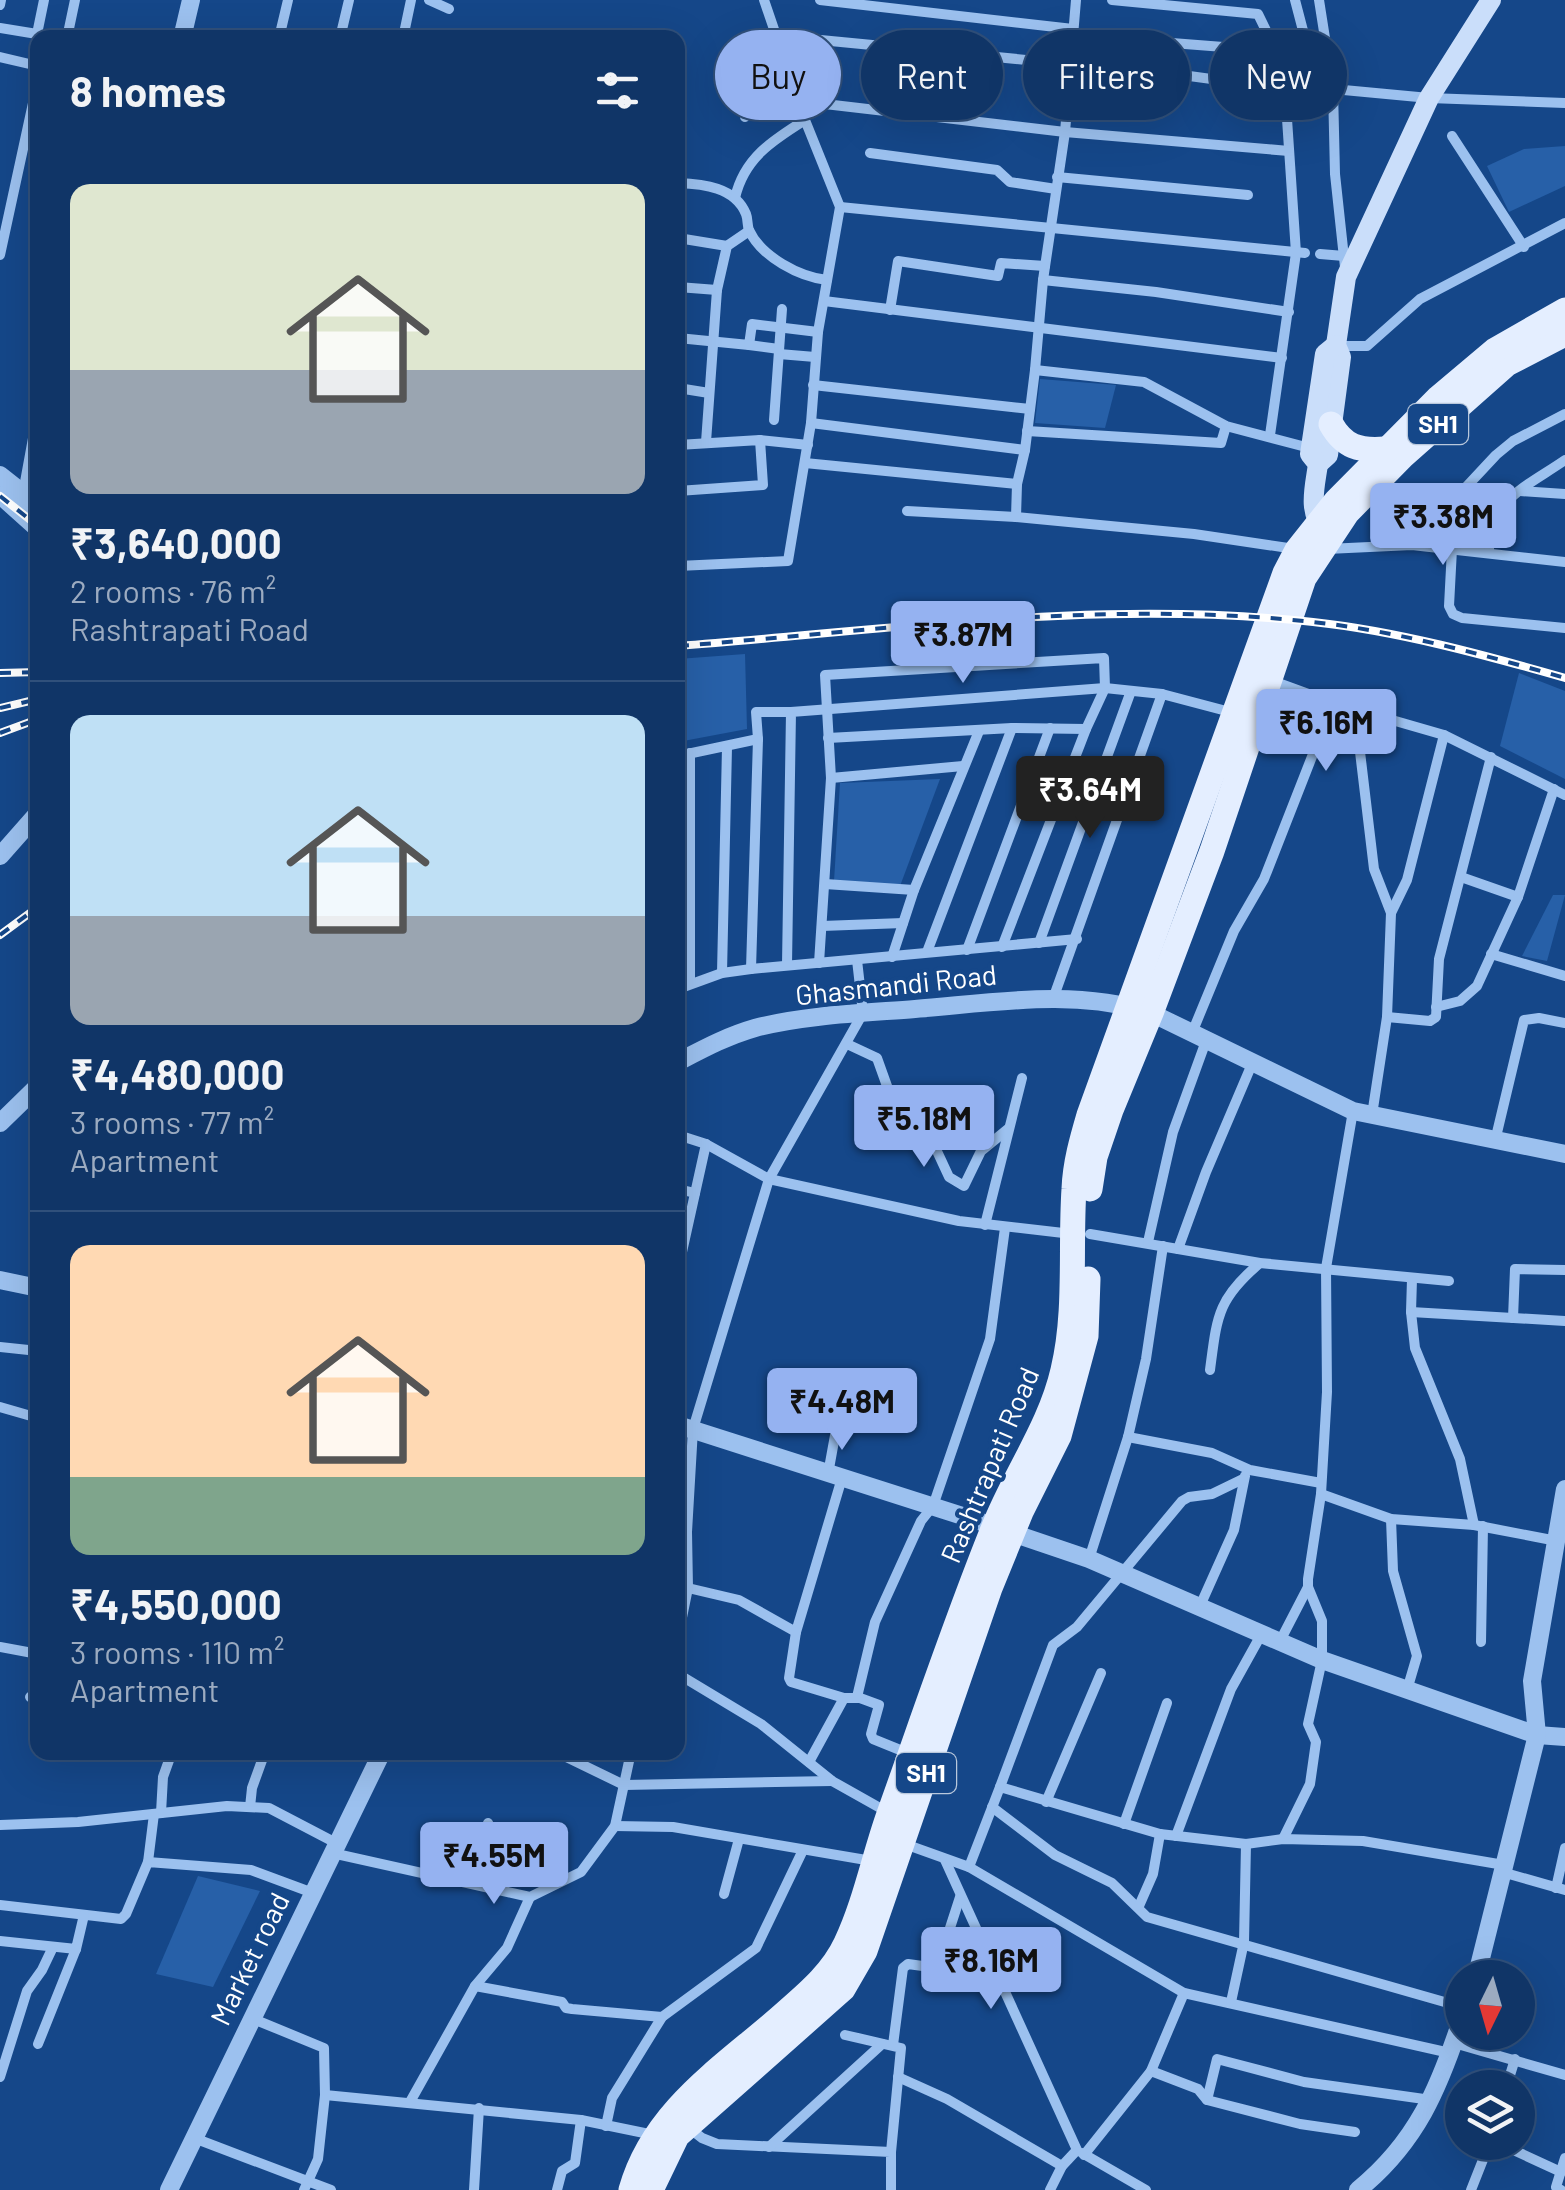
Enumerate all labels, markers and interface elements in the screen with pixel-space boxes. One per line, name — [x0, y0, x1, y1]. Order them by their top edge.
chip: Buy — [715, 30, 841, 120]
chip: Rent — [861, 30, 1003, 120]
chip: Filters — [1023, 30, 1190, 120]
chip: New — [1210, 30, 1347, 120]
icon: filters — [590, 63, 645, 118]
text: 8 homes — [70, 65, 226, 115]
icon: home — [268, 249, 448, 429]
road number: SH1 — [1408, 404, 1468, 444]
pin: ₹3.38M — [1362, 483, 1524, 568]
text: ₹3.38M — [1392, 496, 1494, 534]
text: ₹3,640,000 — [70, 517, 282, 567]
text: 2 rooms · 76 m² — [70, 571, 276, 609]
pin: ₹3.87M — [882, 601, 1044, 686]
text: Rashtrapati Road — [70, 609, 309, 647]
text: ₹3.87M — [913, 614, 1013, 652]
pin: ₹6.16M — [1245, 689, 1407, 774]
text: ₹6.16M — [1278, 702, 1374, 740]
pin: ₹3.64M — [1009, 756, 1171, 841]
text: ₹3.64M — [1038, 769, 1142, 807]
icon: home — [268, 780, 448, 960]
street label: Ghasmandi Road — [794, 957, 998, 1011]
text: ₹4,480,000 — [70, 1048, 285, 1098]
pin: ₹5.18M — [843, 1085, 1005, 1170]
text: ₹5.18M — [876, 1098, 972, 1136]
text: 3 rooms · 77 m² — [70, 1102, 274, 1140]
text: Apartment — [70, 1140, 219, 1178]
icon: home — [268, 1310, 448, 1490]
street label: Rashtrapati Road — [933, 1362, 1046, 1568]
pin: ₹4.48M — [761, 1368, 923, 1453]
text: ₹4.48M — [789, 1381, 895, 1419]
text: ₹4,550,000 — [70, 1578, 282, 1628]
text: 3 rooms · 110 m² — [70, 1632, 285, 1670]
text: Apartment — [70, 1670, 219, 1708]
road number: SH1 — [896, 1753, 956, 1793]
pin: ₹4.55M — [413, 1822, 575, 1907]
text: ₹4.55M — [442, 1835, 546, 1873]
street label: Market road — [202, 1887, 296, 2030]
pin: ₹8.16M — [910, 1927, 1072, 2012]
text: ₹8.16M — [943, 1940, 1039, 1978]
north arrow — [1445, 1960, 1535, 2050]
map controls — [1445, 1960, 1535, 2160]
button: layers — [1445, 2070, 1535, 2160]

